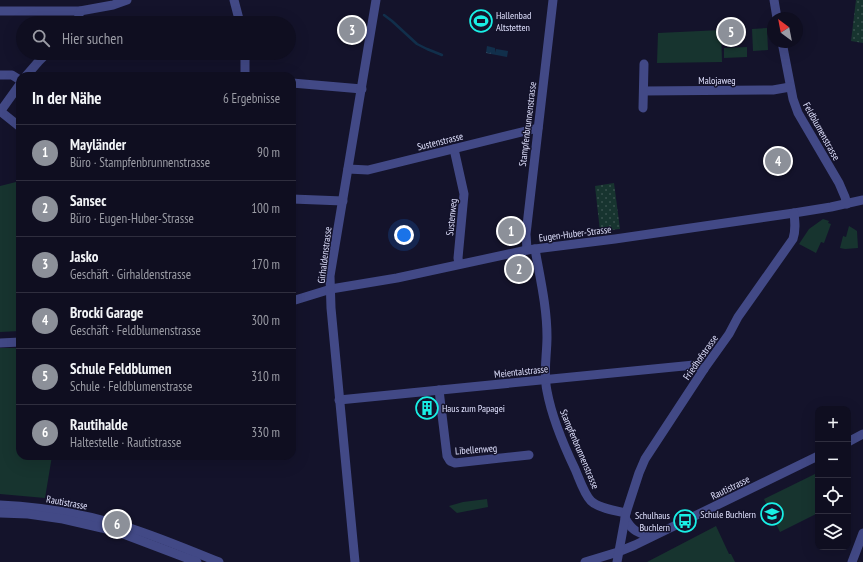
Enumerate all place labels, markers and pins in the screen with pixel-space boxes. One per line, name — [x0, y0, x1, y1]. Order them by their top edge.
sports icon: Hallenbad Altstetten — [468, 8, 494, 34]
place label: Hallenbad Altstetten — [496, 9, 531, 34]
pin: 3 — [339, 15, 365, 45]
pin: 5 — [718, 17, 744, 47]
pin: 4 — [765, 146, 791, 176]
pin: 1 — [498, 216, 524, 246]
pin: 2 — [506, 254, 532, 284]
building icon: Haus zum Papagei — [414, 395, 440, 421]
place label: Haus zum Papagei — [442, 402, 505, 415]
school or university icon: Schule Buchlern — [759, 501, 785, 527]
bus stop icon: Schulhaus Buchlern — [672, 508, 698, 534]
place label: Schule Buchlern — [700, 508, 756, 521]
pin: 6 — [104, 509, 130, 539]
place label: Schulhaus Buchlern — [635, 509, 671, 534]

